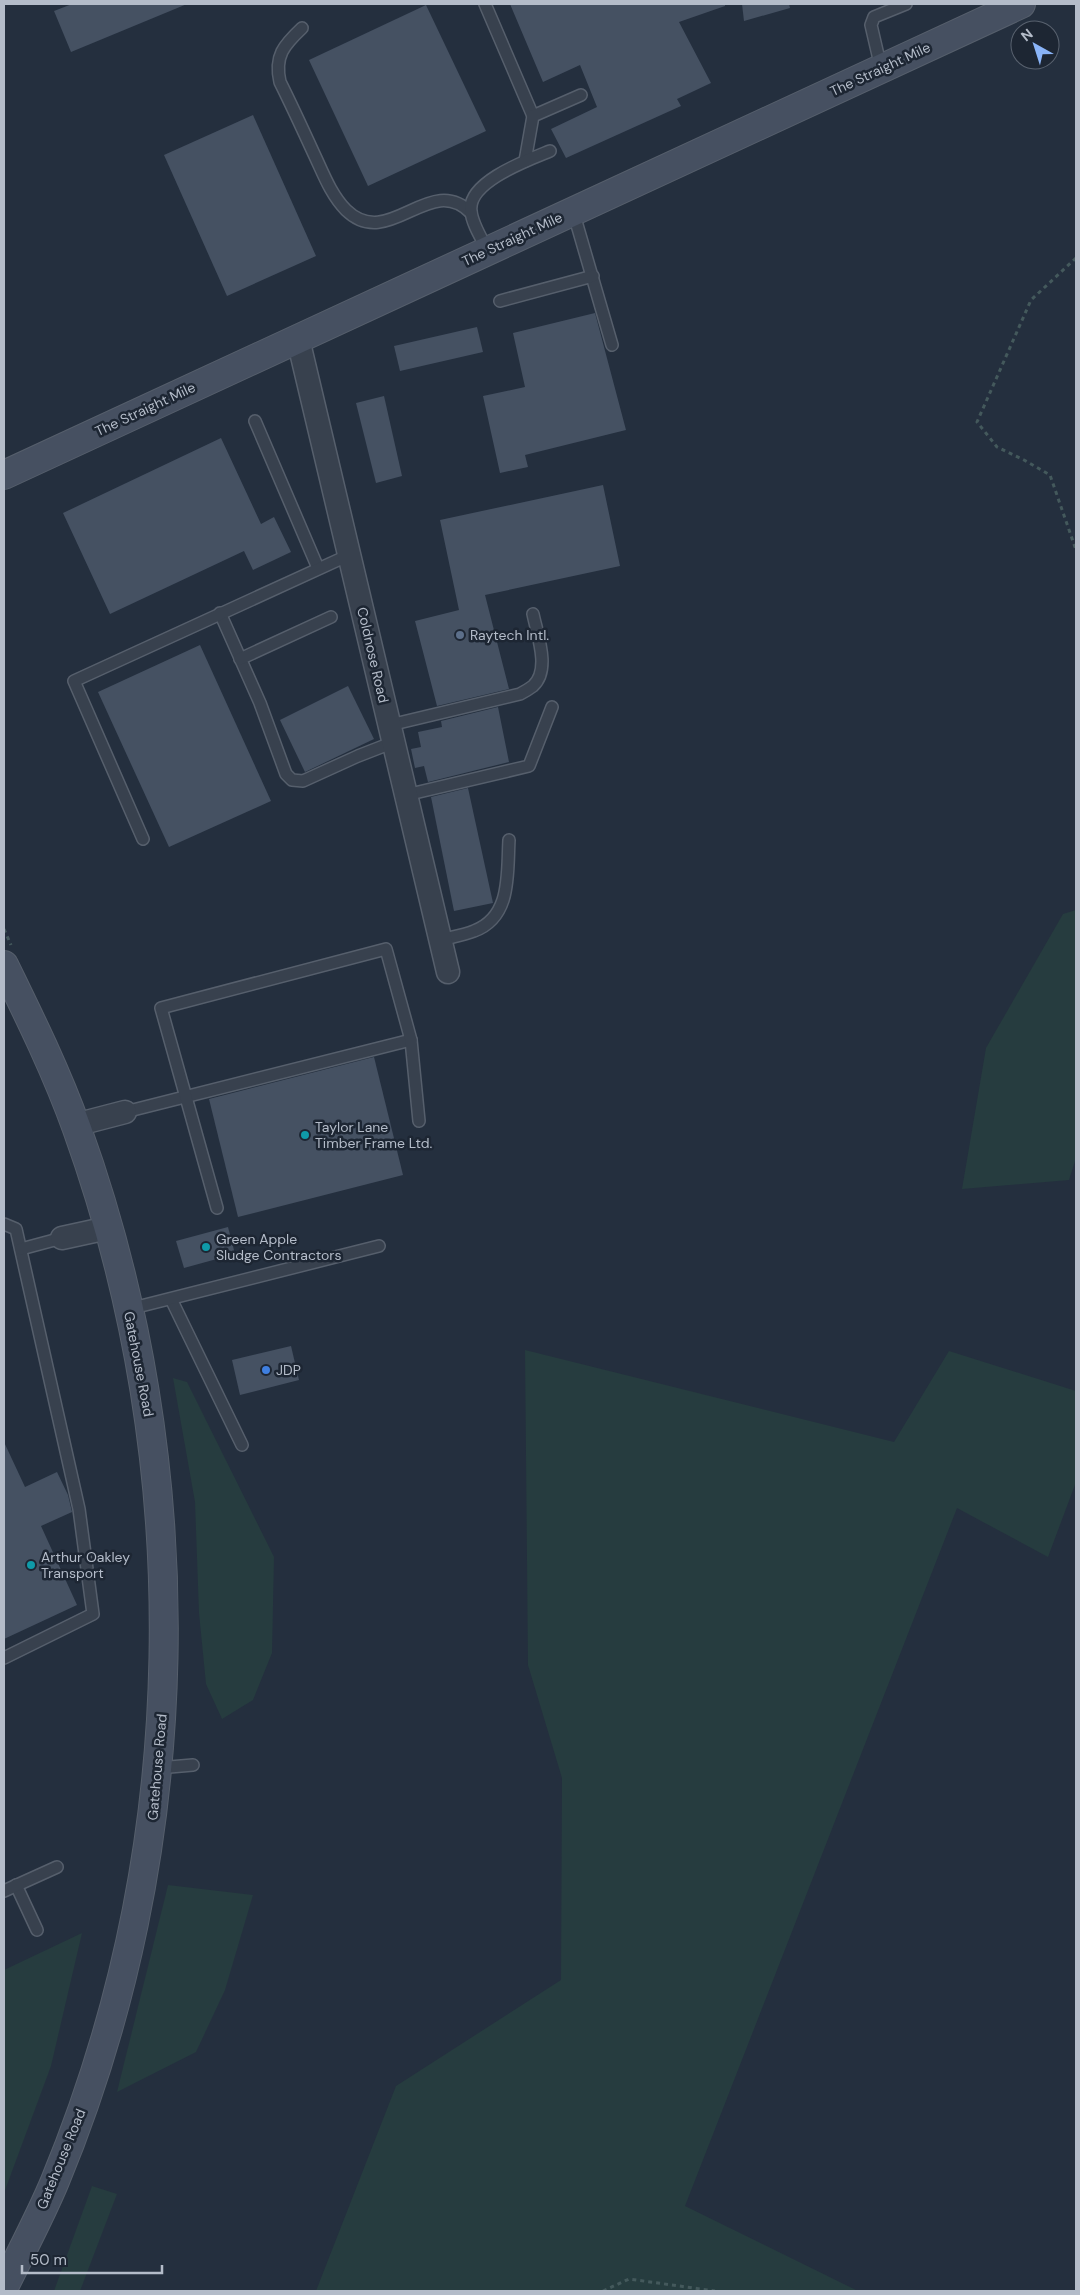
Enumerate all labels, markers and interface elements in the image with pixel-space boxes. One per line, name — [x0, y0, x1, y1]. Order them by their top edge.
north arrow — [1010, 20, 1060, 70]
text: N — [1017, 25, 1036, 45]
street label: The Straight Mile — [827, 38, 933, 100]
street label: The Straight Mile — [459, 208, 565, 270]
street label: The Straight Mile — [92, 378, 198, 440]
street label: Coldnose Road — [353, 605, 393, 705]
place label: Raytech Intl. — [470, 626, 549, 644]
marker: Raytech Intl. — [454, 629, 466, 641]
place label: Taylor Lane Timber Frame Ltd. — [315, 1118, 432, 1152]
marker: Taylor Lane Timber Frame Ltd. — [299, 1129, 311, 1141]
place label: Green Apple Sludge Contractors — [216, 1230, 342, 1264]
marker: Green Apple Sludge Contractors — [200, 1241, 212, 1253]
street label: Gatehouse Road — [120, 1310, 158, 1418]
place label: JDP — [276, 1361, 301, 1379]
marker: JDP — [260, 1364, 272, 1376]
place label: Arthur Oakley Transport — [41, 1548, 130, 1582]
marker: Arthur Oakley Transport — [25, 1559, 37, 1571]
street label: Gatehouse Road — [143, 1713, 171, 1821]
street label: Gatehouse Road — [33, 2106, 89, 2212]
scale bar — [22, 2242, 162, 2274]
text: 50 m — [30, 2250, 67, 2270]

